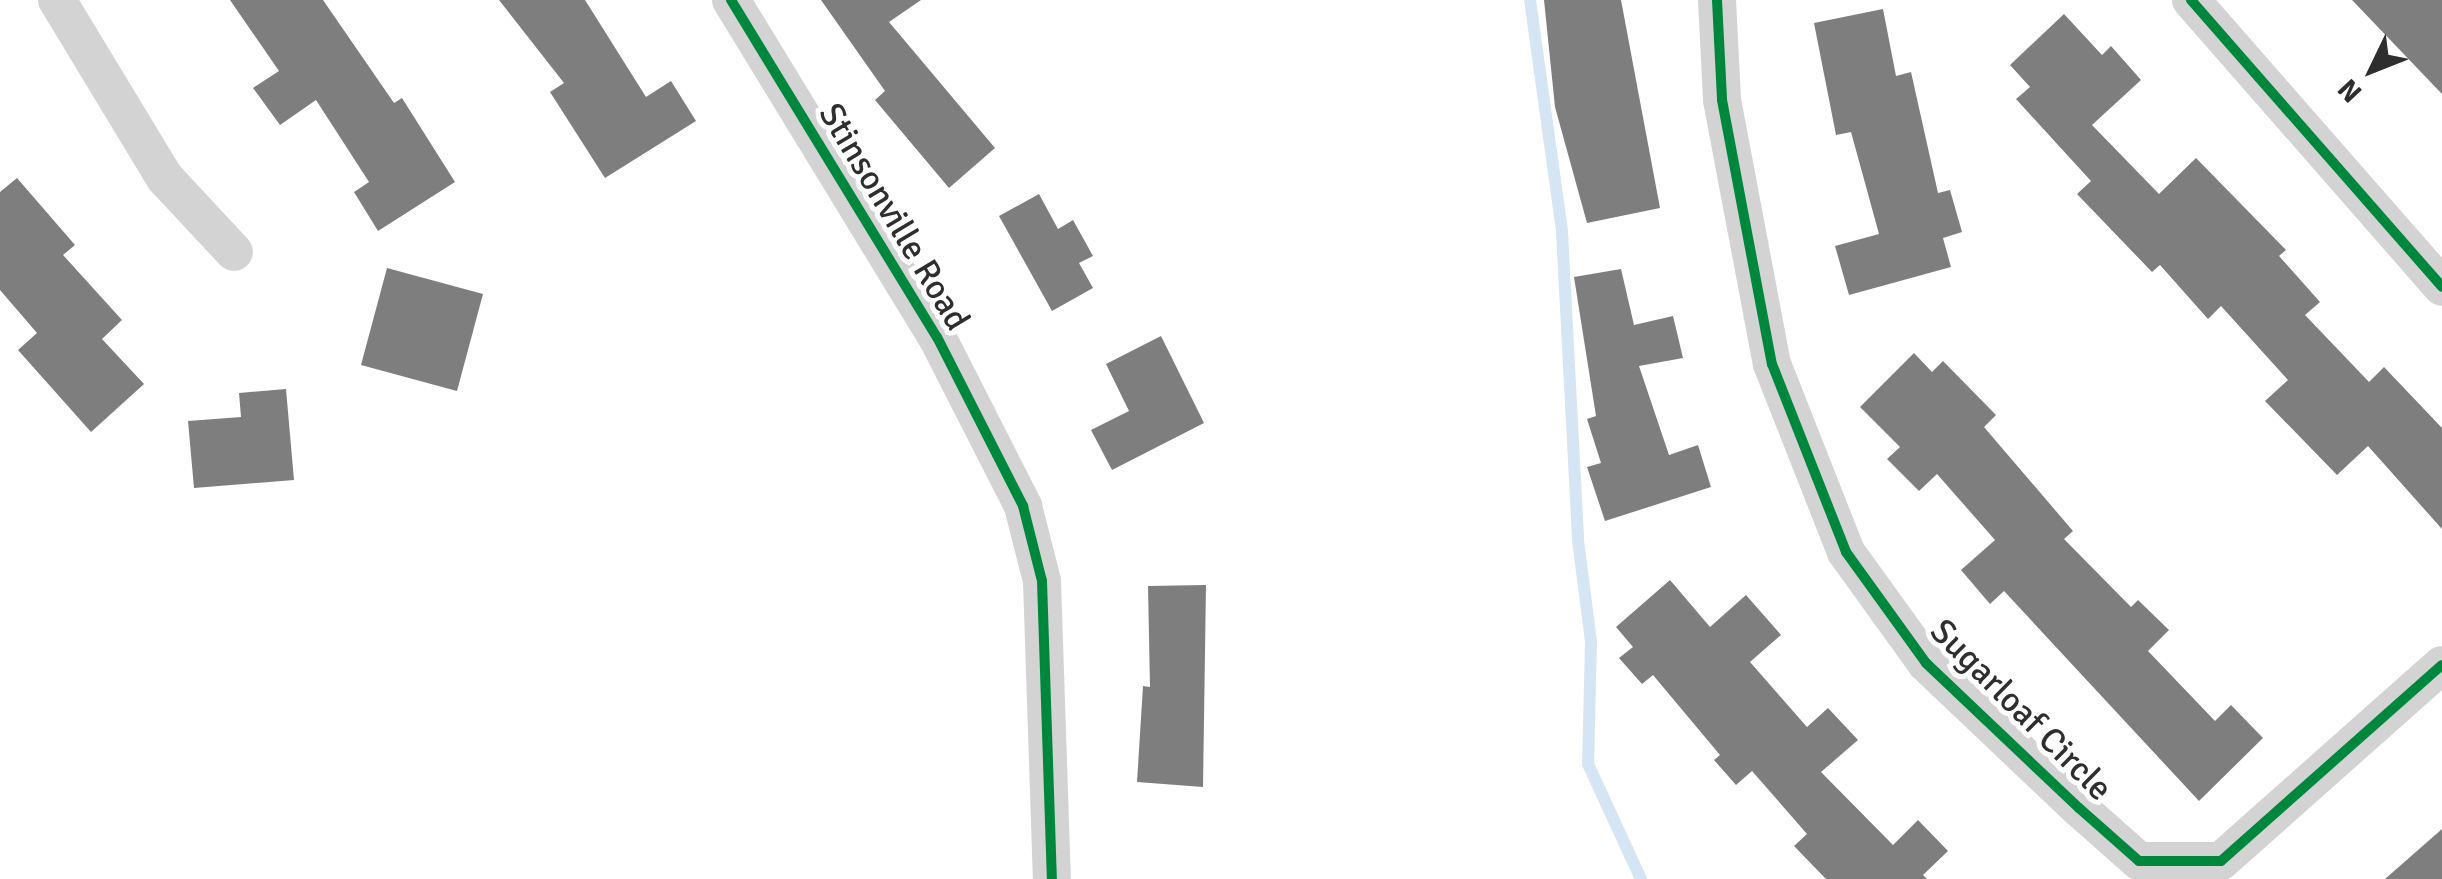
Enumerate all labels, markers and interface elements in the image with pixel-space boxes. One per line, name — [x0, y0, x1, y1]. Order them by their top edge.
north arrow — [2322, 20, 2422, 120]
text: N — [2331, 72, 2369, 109]
street label: Stinsonville Road — [810, 96, 978, 338]
street label: Sugarloaf Circle — [1921, 610, 2121, 810]

